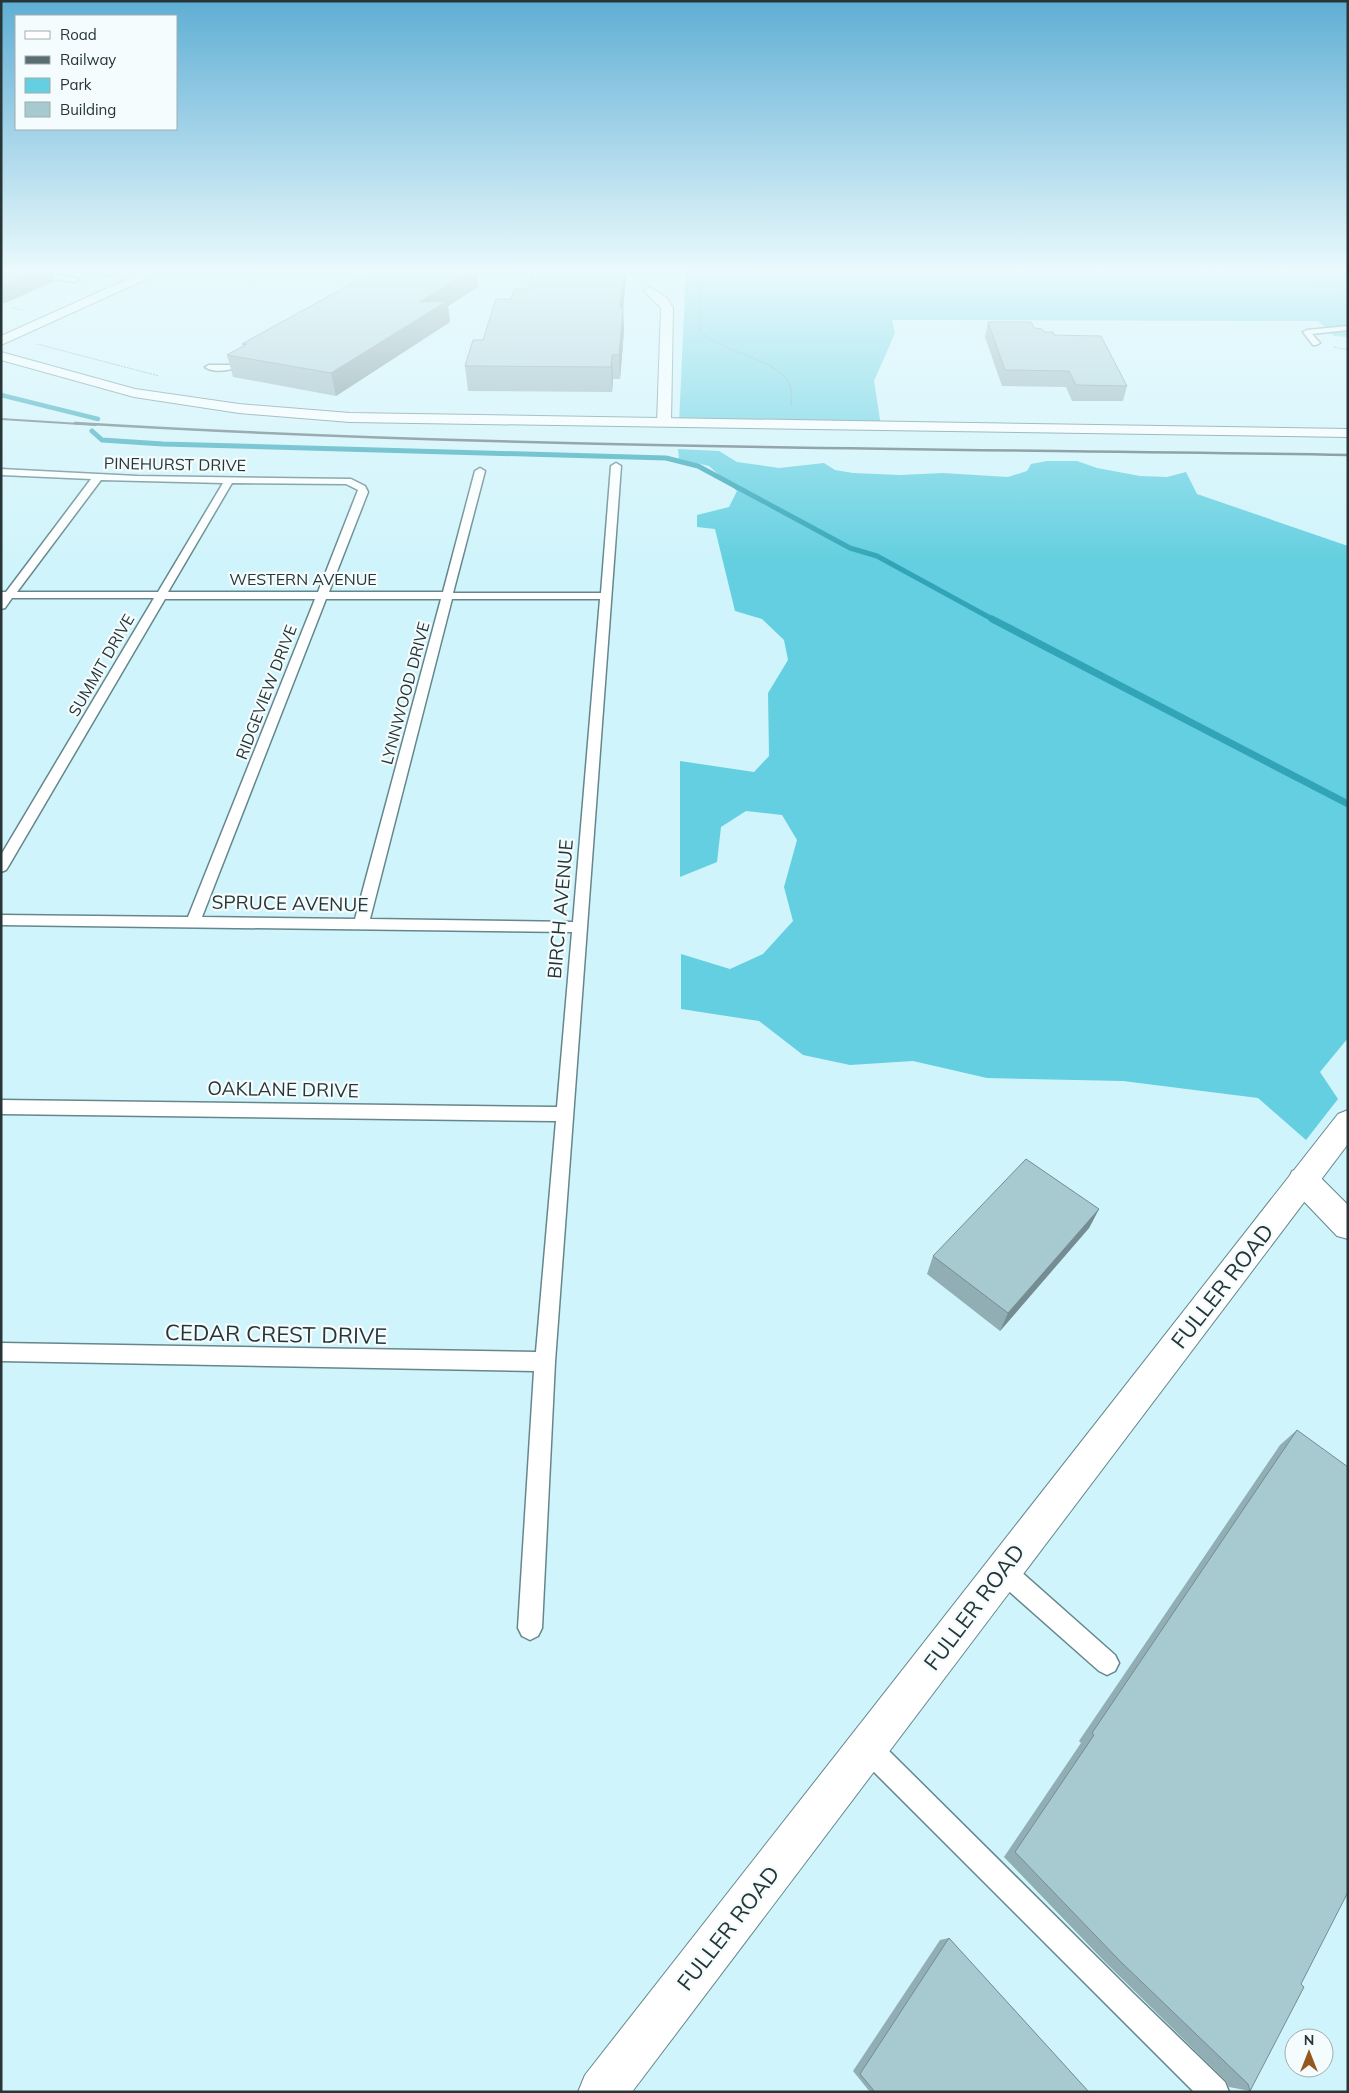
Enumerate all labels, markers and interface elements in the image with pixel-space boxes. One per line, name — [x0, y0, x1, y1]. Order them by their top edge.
legend — [15, 15, 178, 130]
text: Road — [60, 25, 97, 44]
text: Railway — [60, 50, 116, 69]
text: Park — [60, 75, 92, 94]
text: Building — [60, 100, 116, 119]
street label: PINEHURST DRIVE — [104, 453, 246, 475]
street label: WESTERN AVENUE — [229, 569, 377, 589]
street label: SUMMIT DRIVE — [64, 610, 138, 720]
street label: LYNNWOOD DRIVE — [376, 620, 434, 766]
street label: RIDGEVIEW DRIVE — [231, 622, 301, 762]
street label: BIRCH AVENUE — [542, 838, 578, 980]
street label: SPRUCE AVENUE — [211, 890, 369, 916]
street label: OAKLANE DRIVE — [207, 1076, 359, 1102]
street label: FULLER ROAD — [1165, 1218, 1279, 1354]
street label: CEDAR CREST DRIVE — [165, 1318, 387, 1350]
street label: FULLER ROAD — [917, 1538, 1031, 1676]
street label: FULLER ROAD — [671, 1860, 785, 1996]
north arrow — [1284, 2028, 1334, 2078]
text: N — [1304, 2031, 1314, 2049]

